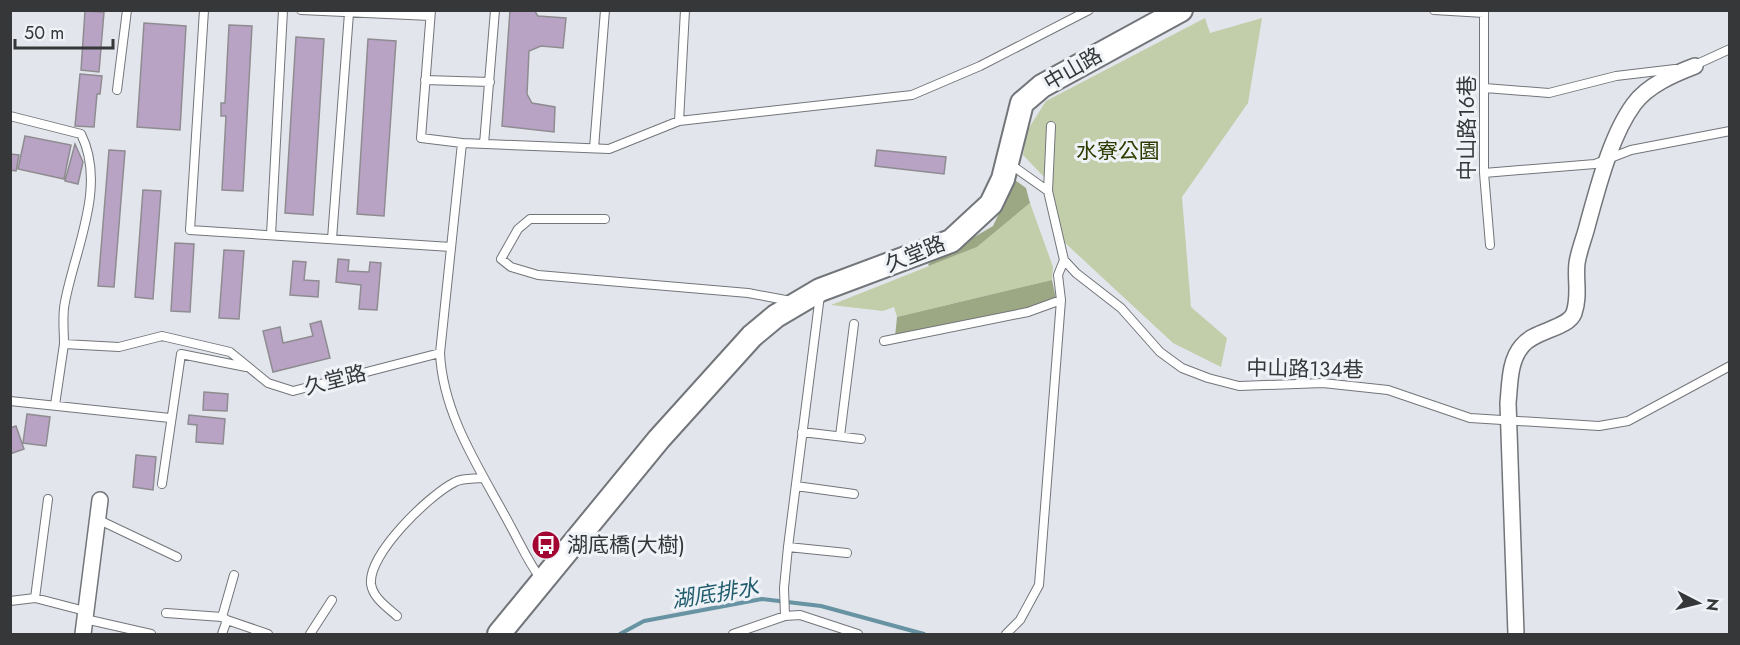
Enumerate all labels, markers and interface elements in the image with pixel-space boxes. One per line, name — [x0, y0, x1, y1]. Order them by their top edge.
scale bar — [15, 12, 112, 50]
text: 50 m — [24, 20, 64, 46]
street label: 中山路 — [1038, 40, 1108, 98]
street label: 中山路16巷 — [1452, 75, 1482, 181]
park label: 水寮公園 — [1076, 136, 1160, 166]
street label: 久堂路 — [880, 228, 950, 280]
street label: 中山路134巷 — [1246, 353, 1364, 385]
street label: 久堂路 — [301, 358, 369, 402]
bus stop icon: 湖底橋(大樹) — [530, 529, 562, 561]
place label: 湖底橋(大樹) — [567, 530, 685, 560]
water label: 湖底排水 — [669, 570, 762, 616]
north arrow — [1668, 573, 1728, 633]
text: N — [1700, 597, 1725, 612]

